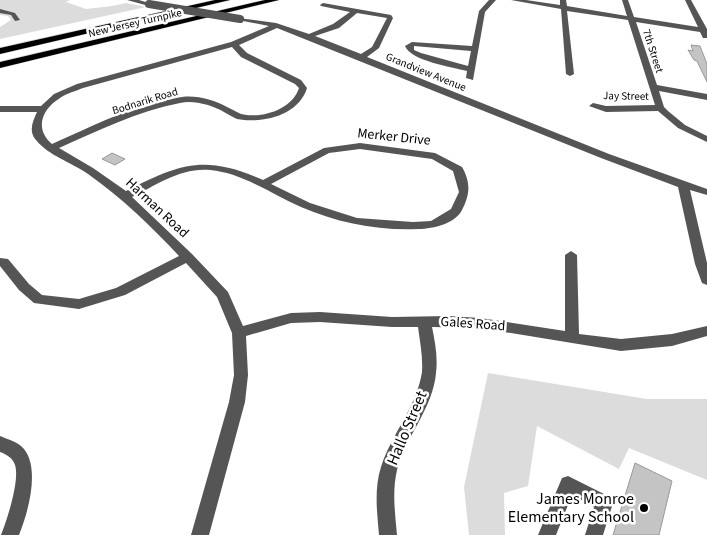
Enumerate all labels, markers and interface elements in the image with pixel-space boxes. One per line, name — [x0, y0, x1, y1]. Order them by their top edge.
street label: New Jersey Turnpike — [87, 5, 184, 41]
street label: 7th Street — [639, 27, 667, 75]
street label: Grandview Avenue — [384, 49, 469, 95]
street label: Bodnarik Road — [110, 84, 180, 118]
street label: Jay Street — [603, 88, 649, 104]
street label: Merker Drive — [356, 123, 432, 151]
street label: Harman Road — [121, 173, 193, 243]
street label: Gales Road — [440, 312, 506, 336]
street label: Hallo Street — [382, 387, 433, 468]
place label: James Monroe Elementary School — [508, 488, 634, 528]
marker: James Monroe Elementary School — [638, 502, 650, 514]

